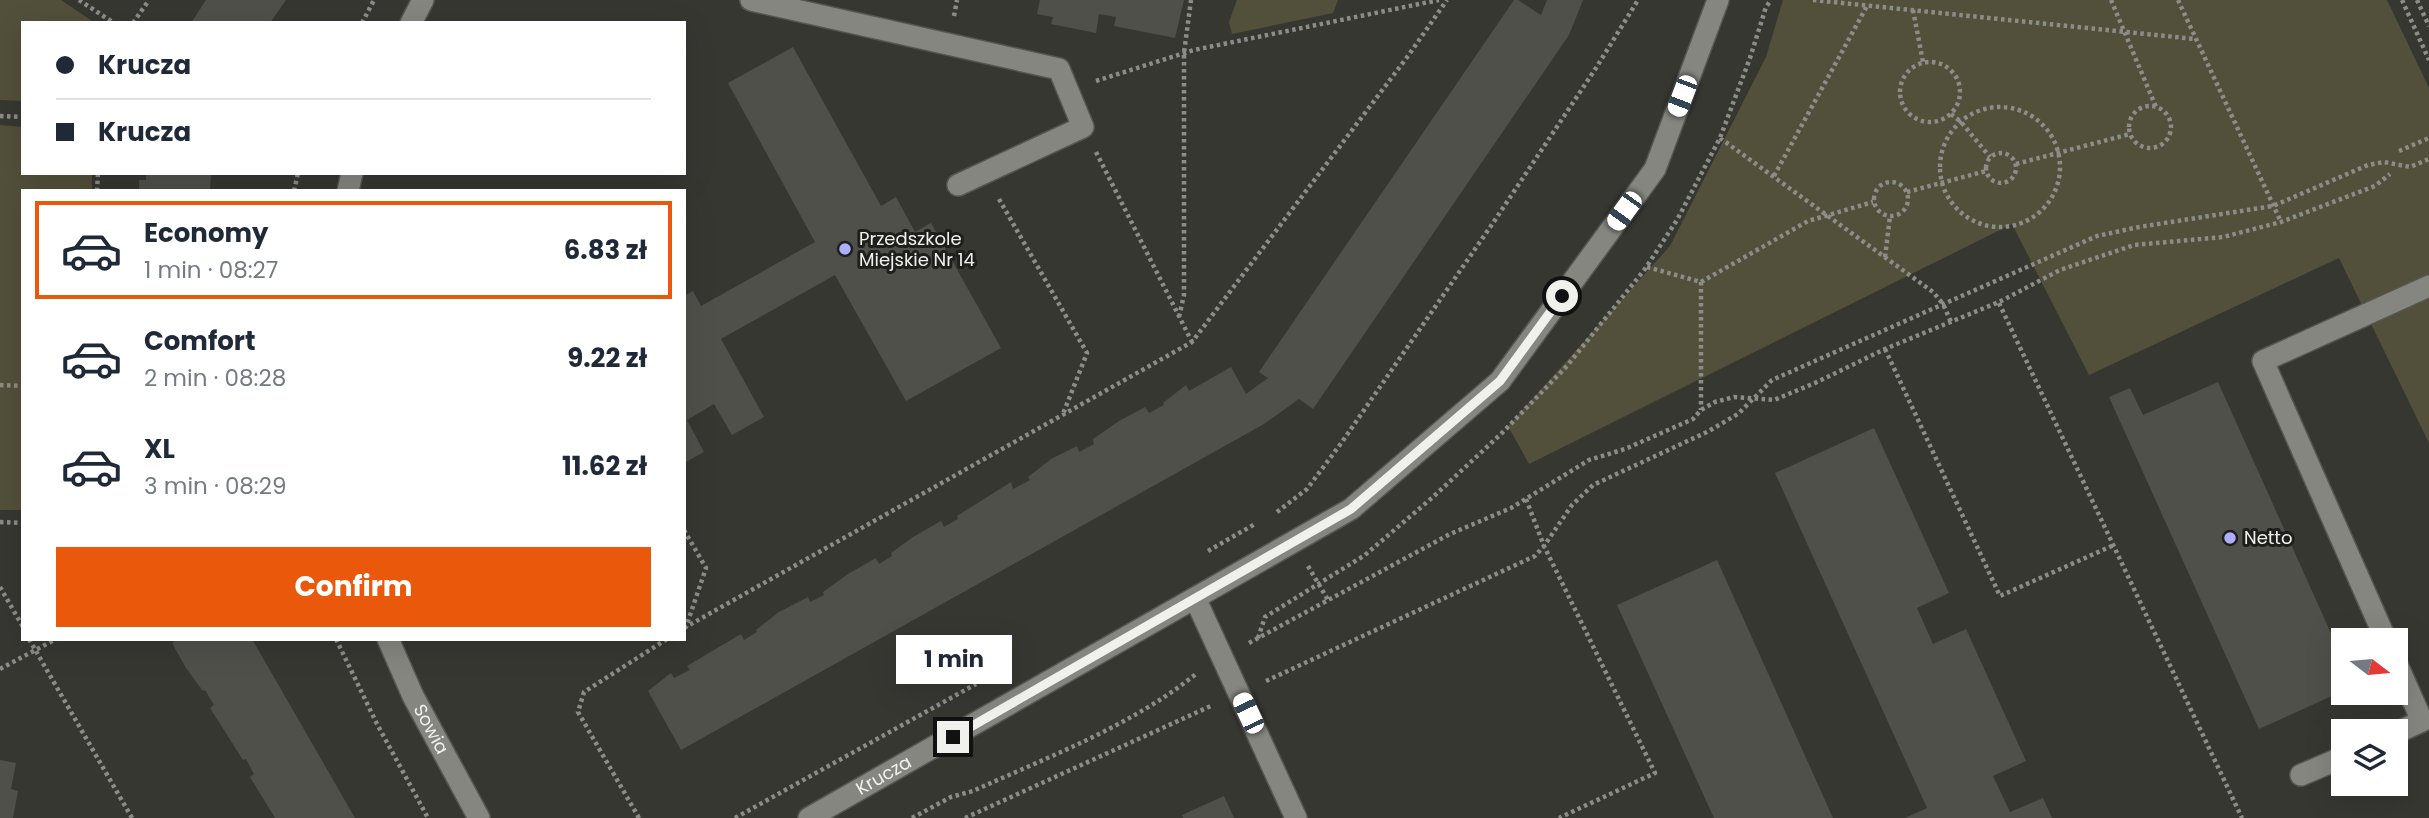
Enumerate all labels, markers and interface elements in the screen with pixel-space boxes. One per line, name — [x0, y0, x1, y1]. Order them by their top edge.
text: Krucza — [98, 47, 191, 83]
car — [1665, 73, 1700, 119]
text: Krucza — [98, 114, 191, 150]
car — [1604, 188, 1645, 234]
text: Economy — [144, 215, 268, 251]
icon: car — [60, 219, 123, 282]
place label: Przedszkole Miejskie Nr 14 — [859, 226, 975, 272]
text: 6.83 zł — [564, 232, 647, 268]
marker: Przedszkole Miejskie Nr 14 — [837, 241, 853, 257]
text: 1 min · 08:27 — [144, 254, 278, 286]
route start — [1546, 280, 1578, 312]
text: Comfort — [144, 323, 256, 359]
icon: car — [60, 327, 123, 390]
text: 9.22 zł — [567, 340, 647, 376]
text: 2 min · 08:28 — [144, 362, 286, 394]
text: XL — [144, 431, 175, 467]
icon: car — [60, 435, 123, 498]
text: 11.62 zł — [562, 448, 647, 484]
text: 3 min · 08:29 — [144, 470, 287, 502]
place label: Netto — [2244, 525, 2292, 550]
marker: Netto — [2222, 530, 2238, 546]
button: Confirm — [56, 547, 651, 627]
north arrow — [2331, 628, 2408, 705]
map controls — [2331, 628, 2408, 796]
callout: 1 min — [895, 636, 1011, 684]
text: 1 min — [924, 643, 984, 675]
car — [1230, 690, 1267, 736]
street label: Sowia — [408, 700, 455, 758]
button: layers — [2331, 719, 2408, 796]
route end — [937, 721, 969, 753]
street label: Krucza — [851, 749, 916, 801]

